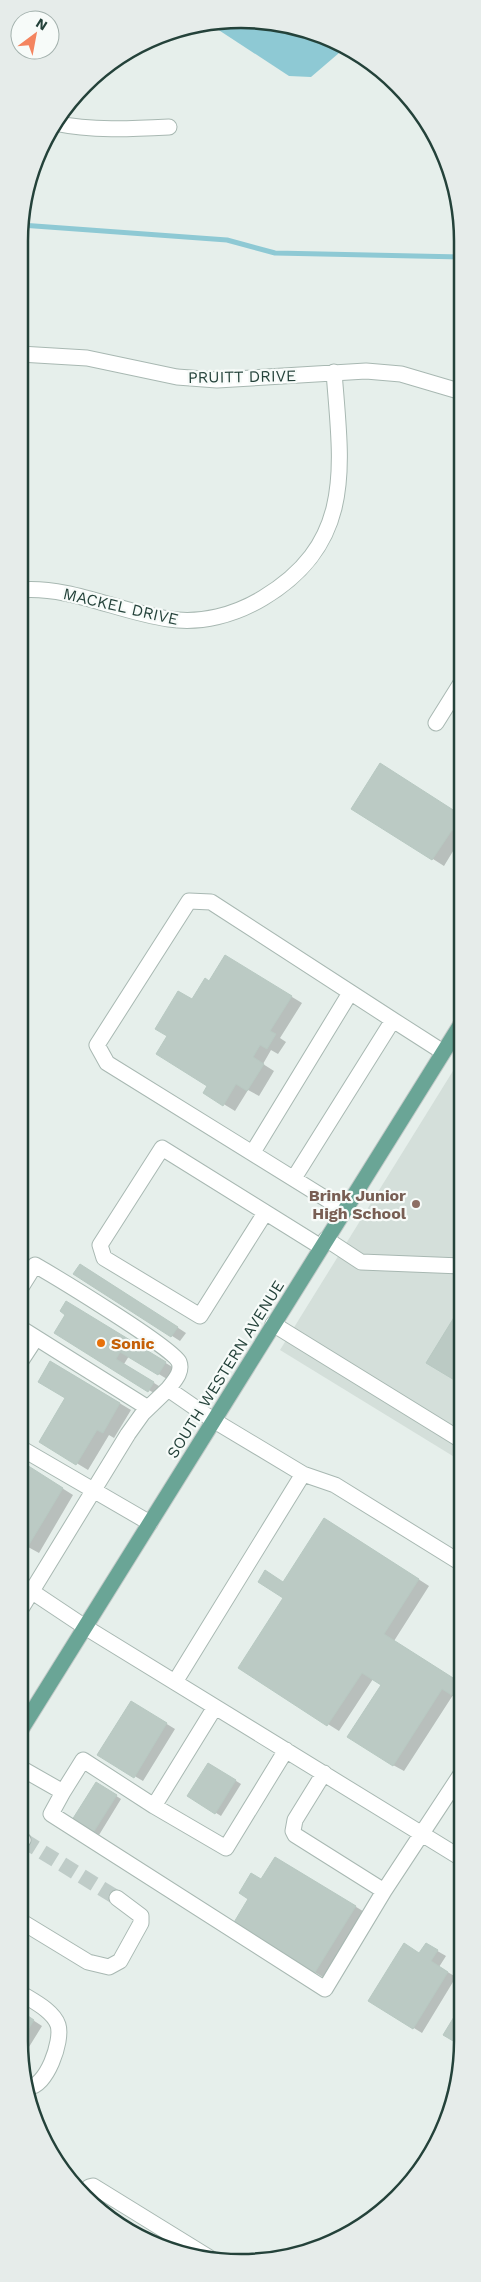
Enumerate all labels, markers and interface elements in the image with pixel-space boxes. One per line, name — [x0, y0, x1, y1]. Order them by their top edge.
north arrow — [10, 10, 60, 60]
text: N — [33, 14, 51, 34]
street label: PRUITT DRIVE — [188, 366, 296, 387]
street label: MACKEL DRIVE — [61, 584, 180, 629]
place label: Brink Junior High School — [309, 1186, 407, 1223]
marker: Brink Junior High School — [410, 1198, 422, 1210]
street label: SOUTH WESTERN AVENUE — [163, 1277, 288, 1462]
place label: Sonic — [111, 1334, 155, 1353]
marker: Sonic — [95, 1337, 107, 1349]

